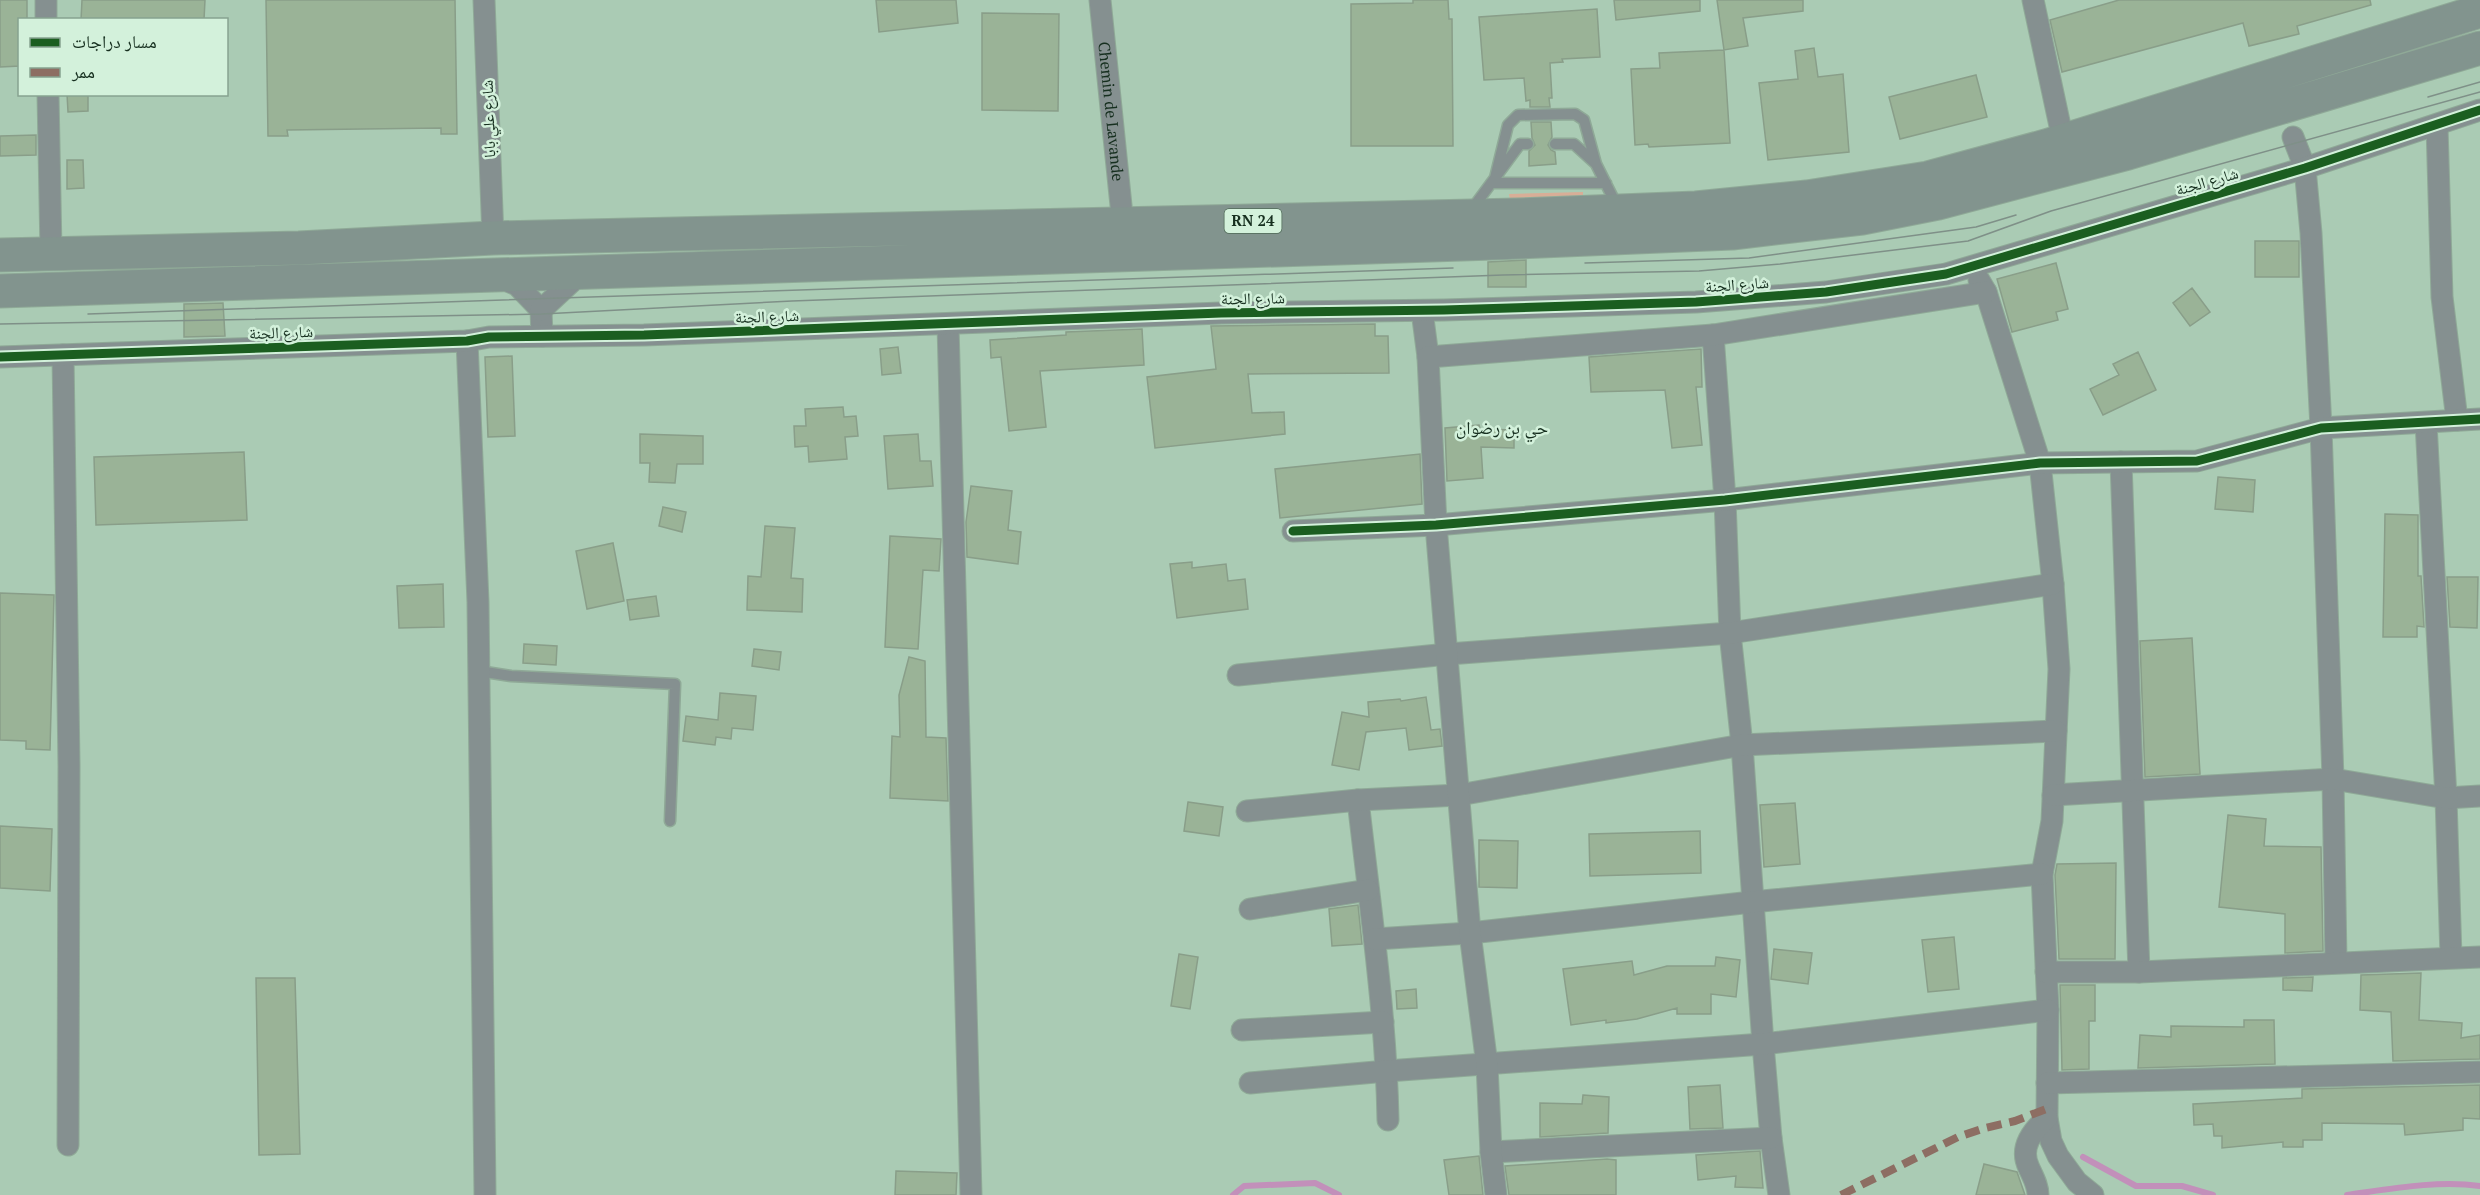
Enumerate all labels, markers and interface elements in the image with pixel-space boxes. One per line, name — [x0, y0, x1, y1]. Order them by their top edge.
legend — [18, 18, 228, 96]
text: مسار دراجات — [72, 29, 157, 53]
street label: Chemin de Lavande — [1093, 41, 1129, 182]
text: ممر — [71, 59, 95, 83]
street label: شارع علي بابا — [476, 80, 502, 158]
street label: شارع الجنة — [2173, 162, 2241, 200]
road number: RN 24 — [1224, 209, 1282, 233]
street label: شارع الجنة — [1704, 271, 1770, 297]
street label: شارع الجنة — [1221, 286, 1285, 310]
street label: شارع الجنة — [735, 304, 799, 328]
street label: شارع الجنة — [249, 320, 313, 344]
district label: حي بن رضوان — [1456, 415, 1548, 443]

